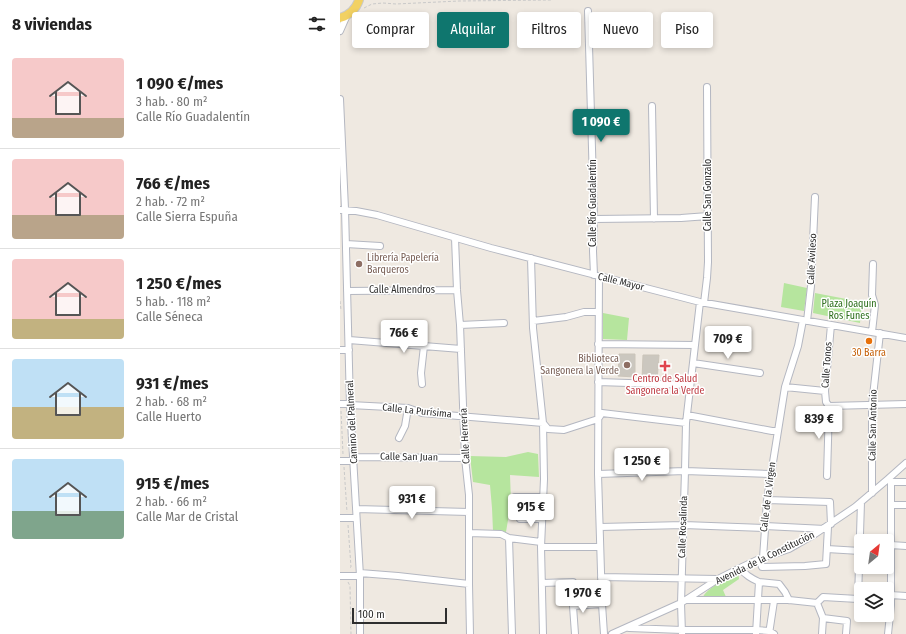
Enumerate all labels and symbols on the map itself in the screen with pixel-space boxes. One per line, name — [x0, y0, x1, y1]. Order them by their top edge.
pin: 1 090 € — [564, 109, 638, 143]
street label: Calle Río Guadalentín — [586, 159, 599, 247]
street label: Calle San Gonzalo — [702, 159, 714, 231]
street label: Calle Avileso — [805, 233, 819, 285]
place label: Librería Papelería Barqueros — [367, 251, 439, 276]
marker: Librería Papelería Barqueros — [354, 259, 364, 269]
street label: Calle Mayor — [597, 270, 646, 294]
street label: Calle Almendros — [369, 284, 435, 296]
park label: Plaza Joaquín Ros Funes — [822, 297, 876, 322]
pin: 766 € — [376, 320, 432, 354]
pin: 709 € — [700, 326, 756, 360]
marker: 30 Barra — [864, 336, 874, 346]
street label: Calle Tonos — [819, 341, 835, 389]
place label: 30 Barra — [852, 347, 886, 359]
place label: Biblioteca Sangonera la Verde — [540, 353, 619, 377]
marker: Biblioteca Sangonera la Verde — [622, 360, 632, 370]
marker: Centro de Salud Sangonera la Verde — [659, 360, 671, 372]
place label: Centro de Salud Sangonera la Verde — [626, 373, 704, 397]
street label: Camino del Palmeral — [344, 380, 360, 464]
street label: Calle San Antonio — [866, 389, 880, 461]
street label: Calle La Purísima — [382, 400, 452, 421]
pin: 839 € — [791, 406, 847, 440]
street label: Calle Herrería — [457, 408, 472, 464]
pin: 1 250 € — [605, 448, 679, 482]
street label: Calle San Juan — [380, 450, 438, 464]
street label: Calle de la Virgen — [758, 461, 778, 533]
pin: 931 € — [384, 486, 440, 520]
pin: 915 € — [503, 494, 559, 528]
street label: Calle Rosalinda — [676, 495, 690, 558]
street label: Avenida de la Constitución — [713, 529, 817, 587]
north arrow — [854, 534, 894, 574]
pin: 1 970 € — [546, 580, 620, 614]
scale bar — [352, 606, 447, 625]

